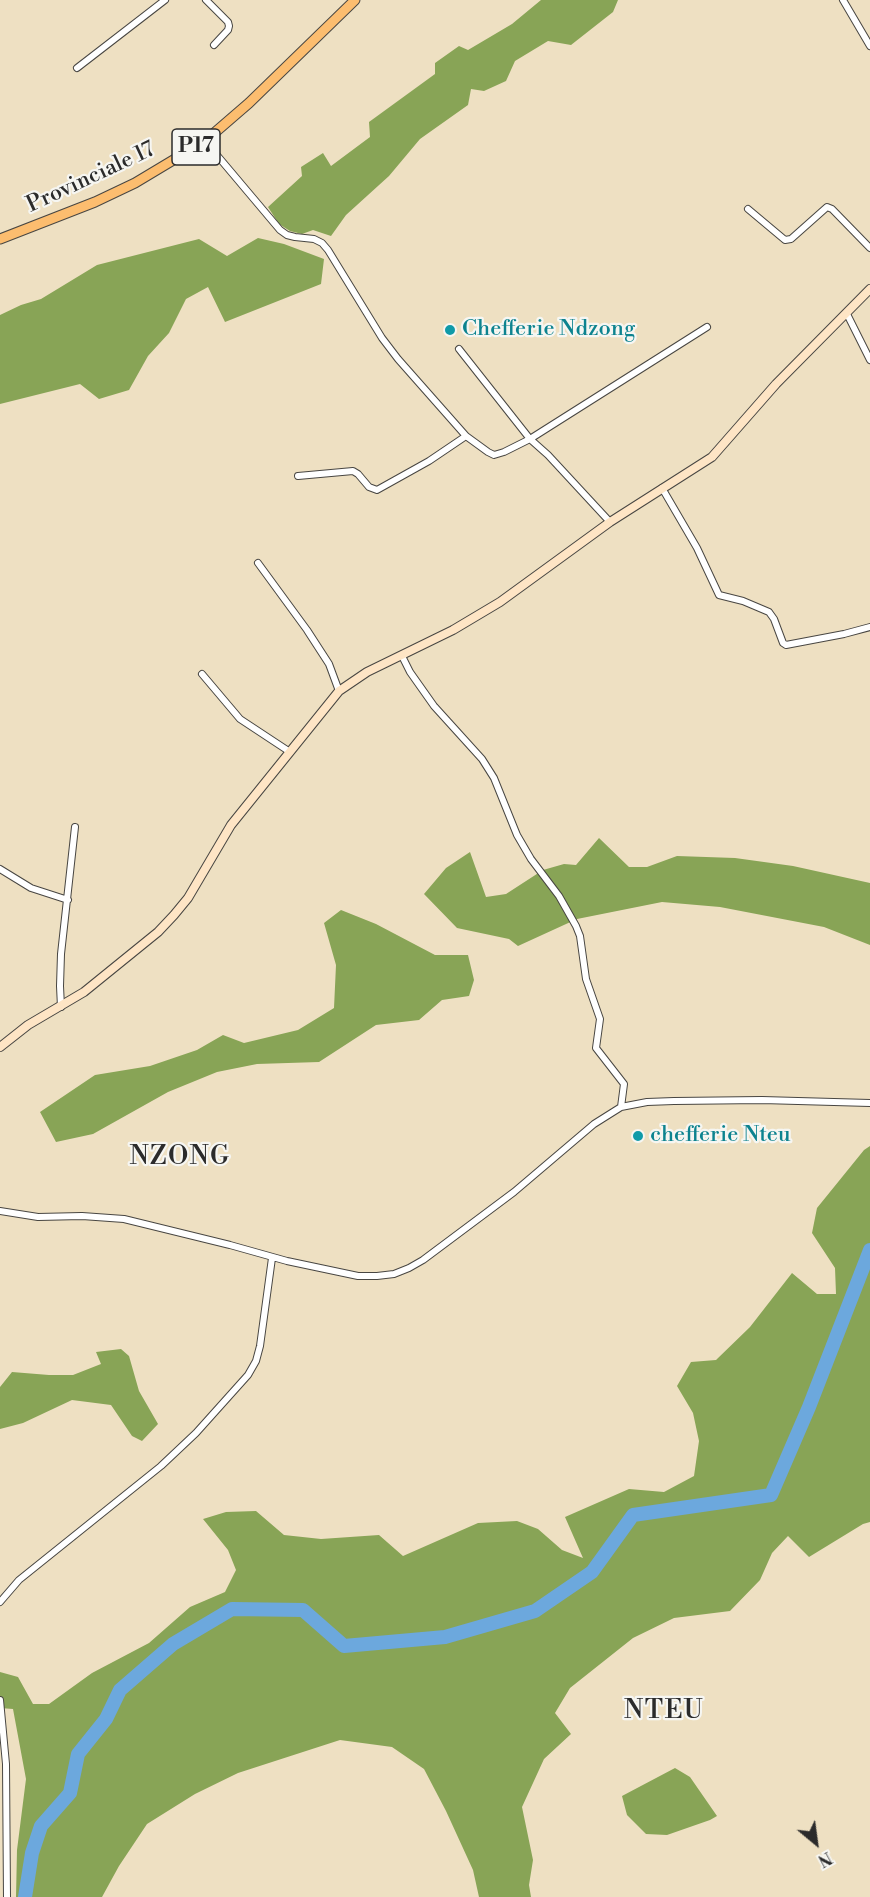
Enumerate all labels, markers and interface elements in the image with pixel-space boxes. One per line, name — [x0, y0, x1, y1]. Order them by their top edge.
road number: P17 — [172, 129, 220, 165]
street label: Provinciale 17 — [23, 137, 159, 219]
place label: Chefferie Ndzong — [462, 317, 635, 343]
marker: Chefferie Ndzong — [443, 323, 457, 337]
place label: chefferie Nteu — [650, 1123, 791, 1149]
marker: chefferie Nteu — [631, 1129, 645, 1143]
district label: NZONG — [129, 1142, 231, 1174]
district label: NTEU — [624, 1696, 704, 1728]
north arrow — [786, 1813, 846, 1873]
text: N — [814, 1847, 835, 1871]

